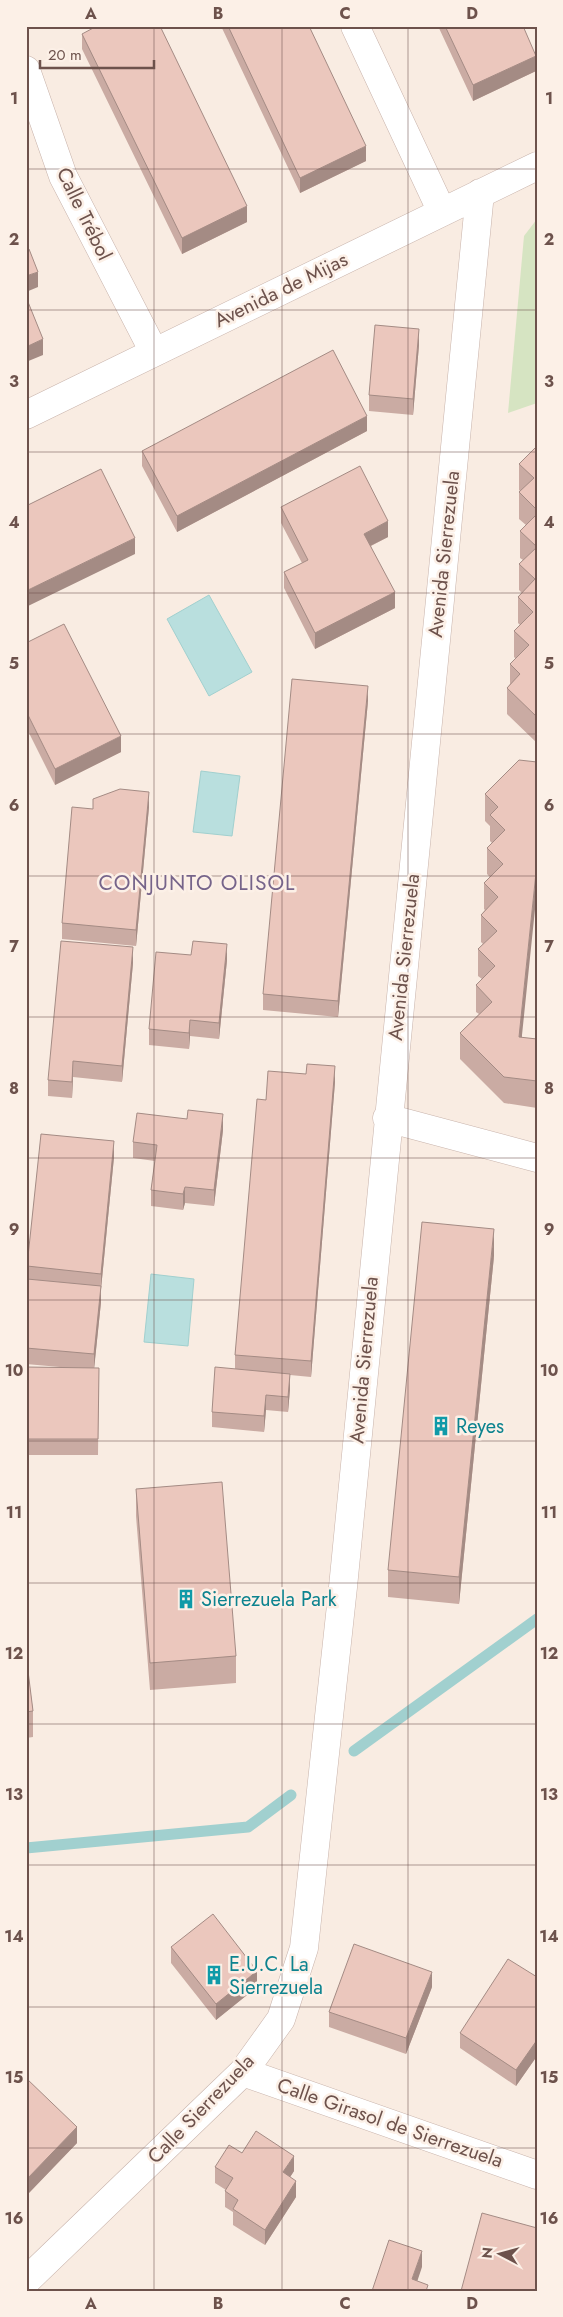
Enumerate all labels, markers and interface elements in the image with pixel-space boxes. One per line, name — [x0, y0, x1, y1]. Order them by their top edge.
text: A — [84, 2, 97, 25]
text: B — [213, 2, 223, 25]
text: C — [339, 2, 351, 25]
text: D — [466, 2, 478, 25]
scale bar — [40, 38, 154, 70]
text: 20 m — [48, 44, 82, 66]
text: 1 — [10, 87, 18, 110]
text: 1 — [545, 87, 553, 110]
street label: Calle Trébol — [49, 163, 119, 265]
text: 2 — [9, 228, 19, 251]
text: 2 — [544, 228, 554, 251]
street label: Avenida de Mijas — [209, 245, 353, 335]
text: 3 — [9, 370, 19, 393]
text: 3 — [544, 370, 554, 393]
street label: Avenida Sierrezuela — [421, 469, 467, 639]
text: 4 — [8, 511, 20, 534]
text: 4 — [543, 511, 555, 534]
text: 5 — [9, 652, 19, 675]
text: 5 — [544, 652, 554, 675]
text: 6 — [9, 794, 19, 817]
text: 6 — [544, 794, 554, 817]
district label: CONJUNTO OLISOL — [98, 868, 296, 898]
street label: Avenida Sierrezuela — [381, 872, 427, 1042]
text: 7 — [9, 935, 19, 958]
text: 7 — [544, 935, 554, 958]
text: 8 — [9, 1077, 19, 1100]
text: 8 — [544, 1077, 554, 1100]
text: 9 — [9, 1218, 19, 1241]
text: 9 — [544, 1218, 554, 1241]
street label: Avenida Sierrezuela — [342, 1275, 386, 1445]
text: 10 — [5, 1359, 23, 1382]
text: 10 — [540, 1359, 558, 1382]
place label: Reyes — [456, 1412, 504, 1441]
building icon: Reyes — [430, 1415, 452, 1437]
text: 11 — [6, 1501, 22, 1524]
text: 11 — [541, 1501, 557, 1524]
place label: Sierrezuela Park — [201, 1585, 337, 1614]
building icon: Sierrezuela Park — [175, 1588, 197, 1610]
text: 12 — [5, 1642, 23, 1665]
text: 12 — [540, 1642, 558, 1665]
text: 13 — [5, 1783, 23, 1806]
text: 13 — [540, 1783, 558, 1806]
text: 14 — [4, 1925, 24, 1948]
text: 14 — [539, 1925, 559, 1948]
place label: E.U.C. La Sierrezuela — [229, 1950, 323, 2002]
building icon: E.U.C. La Sierrezuela — [203, 1964, 225, 1986]
street label: Calle Sierrezuela — [141, 2048, 261, 2170]
text: 15 — [5, 2066, 23, 2089]
text: 15 — [540, 2066, 558, 2089]
street label: Calle Girasol de Sierrezuela — [273, 2071, 507, 2175]
text: 16 — [5, 2207, 23, 2230]
text: 16 — [540, 2207, 558, 2230]
north arrow — [476, 2230, 526, 2280]
text: N — [477, 2246, 498, 2259]
text: A — [84, 2292, 97, 2315]
text: B — [213, 2292, 223, 2315]
text: C — [339, 2292, 351, 2315]
text: D — [466, 2292, 478, 2315]

